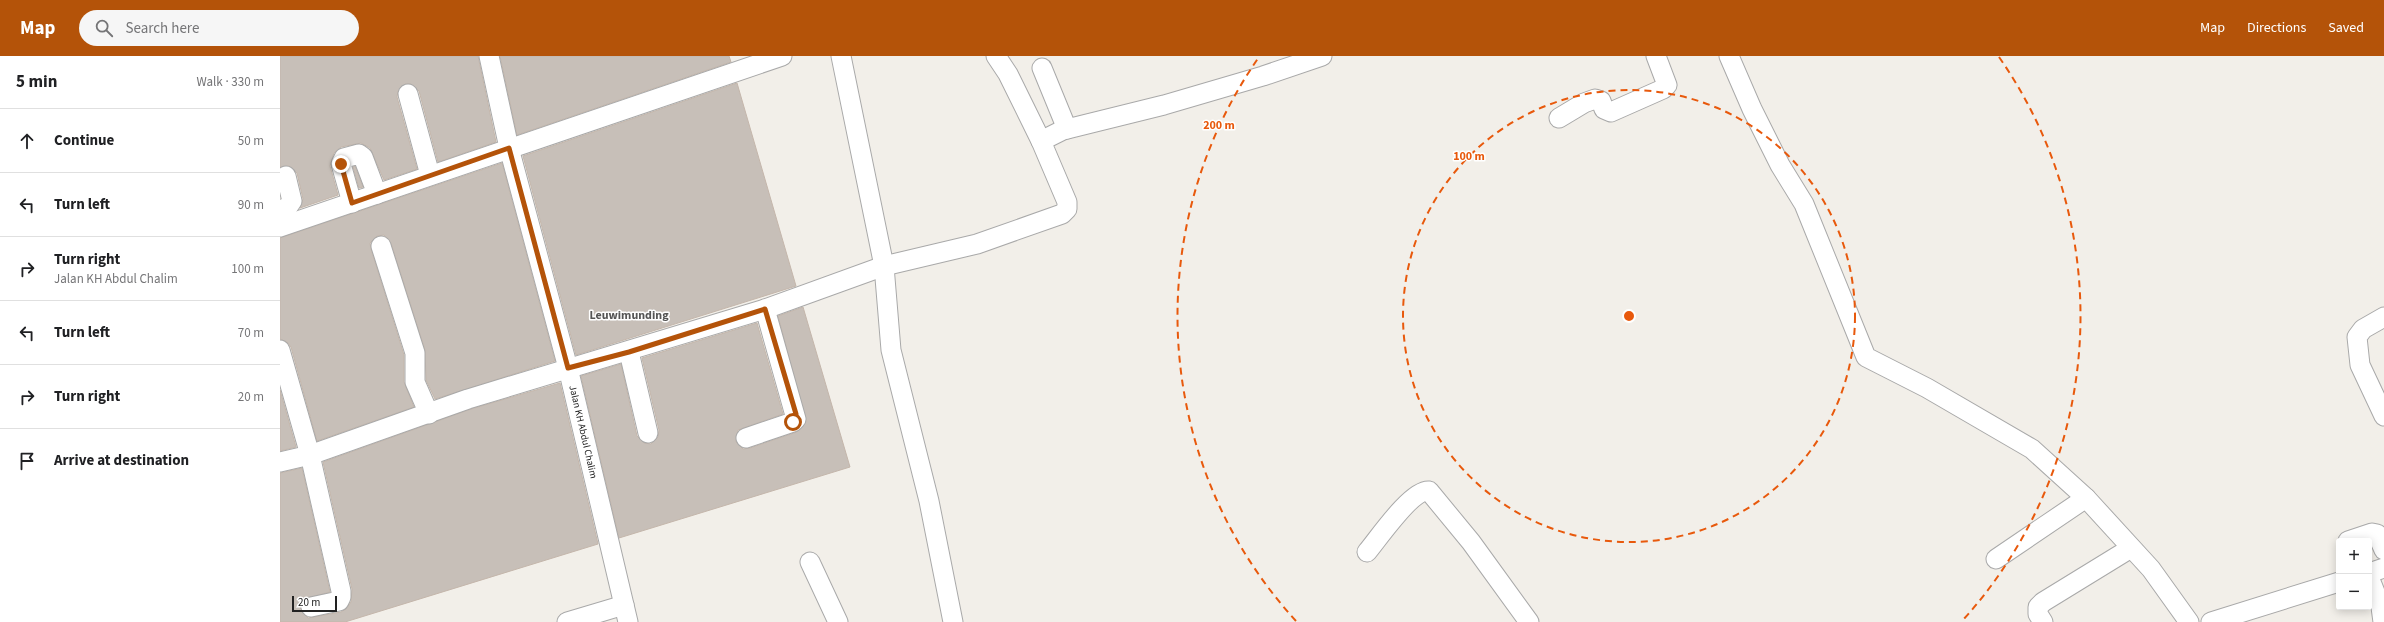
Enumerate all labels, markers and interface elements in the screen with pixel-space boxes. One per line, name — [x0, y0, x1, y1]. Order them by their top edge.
search box — [79, 10, 359, 46]
text: Map — [20, 15, 55, 42]
icon: search — [93, 17, 115, 39]
text: Search here — [125, 18, 199, 39]
text: Map — [2200, 18, 2225, 38]
text: Directions — [2247, 18, 2306, 38]
text: Saved — [2328, 18, 2364, 38]
text: 5 min — [16, 70, 57, 94]
text: Walk · 330 m — [196, 73, 264, 91]
text: 200 m — [1203, 117, 1235, 134]
icon: ahead — [16, 130, 38, 152]
text: Continue — [54, 130, 114, 151]
text: 50 m — [238, 132, 264, 150]
text: 100 m — [1453, 148, 1485, 165]
route end — [332, 155, 350, 173]
icon: left — [16, 194, 38, 216]
text: Turn left — [54, 194, 110, 215]
text: 90 m — [238, 196, 264, 214]
text: Turn right — [54, 249, 120, 270]
icon: right — [16, 258, 38, 280]
text: 100 m — [231, 260, 264, 278]
text: Jalan KH Abdul Chalim — [54, 270, 178, 288]
district label: Leuwimunding — [589, 307, 669, 324]
centre of rings — [1622, 309, 1636, 323]
icon: left — [16, 322, 38, 344]
text: Turn left — [54, 322, 110, 343]
text: 70 m — [238, 324, 264, 342]
street label: Jalan KH Abdul Chalim — [565, 384, 601, 480]
icon: right — [16, 386, 38, 408]
text: Turn right — [54, 386, 120, 407]
text: 20 m — [238, 388, 264, 406]
route start — [784, 413, 802, 431]
icon: arrive — [16, 450, 38, 472]
text: Arrive at destination — [54, 450, 189, 471]
map controls — [2336, 538, 2372, 610]
button: + — [2336, 538, 2372, 574]
button: − — [2336, 574, 2372, 610]
scale bar — [292, 594, 337, 613]
text: 20 m — [298, 595, 320, 610]

